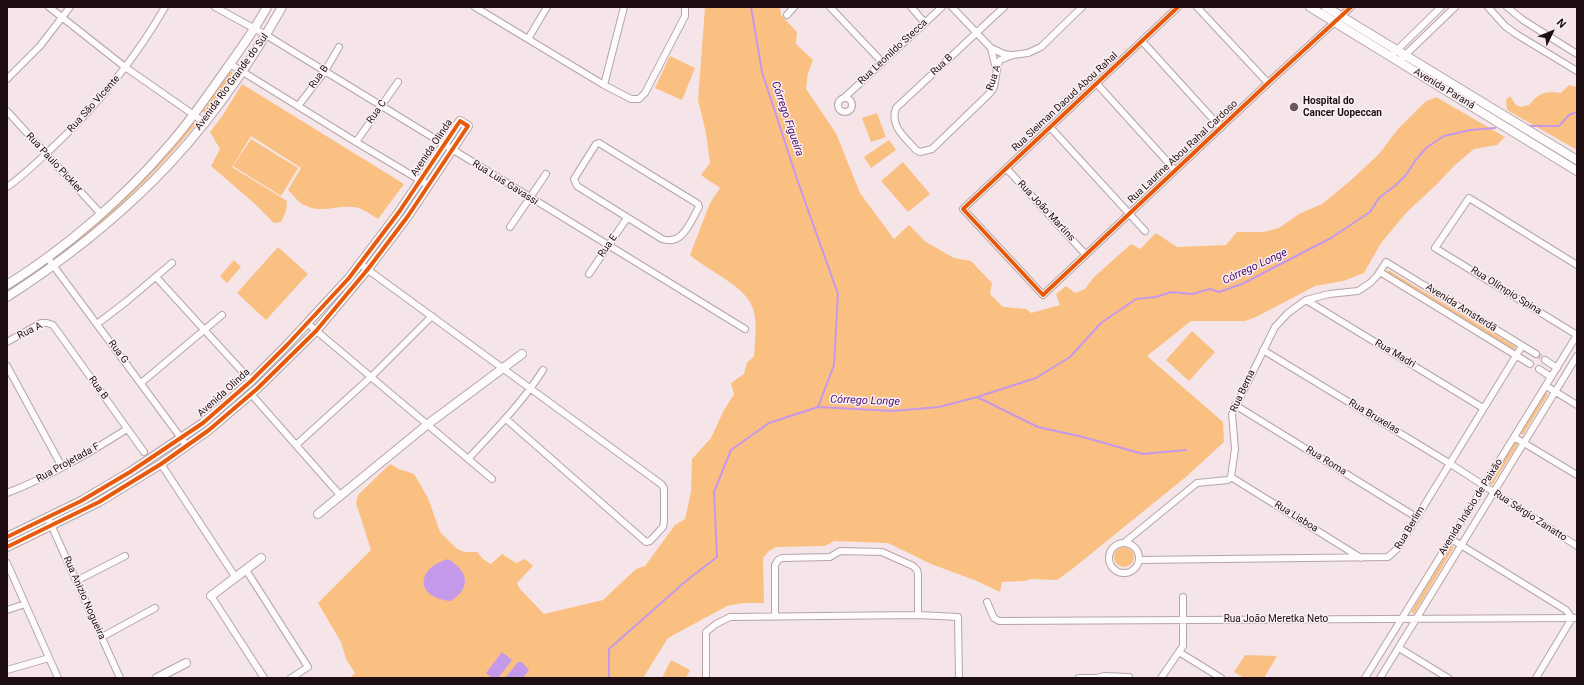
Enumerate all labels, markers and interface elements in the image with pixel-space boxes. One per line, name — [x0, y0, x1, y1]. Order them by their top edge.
north arrow — [1532, 12, 1572, 52]
text: N — [1554, 16, 1569, 31]
street label: Rua Leonildo Stecca — [856, 17, 930, 87]
street label: Avenida Rio Grande do Sul — [193, 31, 271, 133]
street label: Rua Sleiman Daoud Abou Rahal — [1010, 50, 1120, 154]
street label: Rua B — [928, 52, 956, 78]
street label: Rua B — [307, 63, 331, 91]
street label: Rua A — [984, 64, 1004, 92]
street label: Avenida Paraná — [1411, 66, 1477, 112]
street label: Rua São Vicente — [65, 73, 123, 135]
water label: Córrego Figueira — [768, 80, 806, 158]
place label: Hospital do Cancer Uopeccan — [1303, 95, 1382, 118]
street label: Rua C — [365, 98, 389, 126]
street label: Rua Laurine Abou Rahal Cardoso — [1126, 98, 1240, 206]
marker: Hospital do Cancer Uopeccan — [1288, 101, 1300, 113]
street label: Avenida Olinda — [409, 117, 455, 179]
street label: Rua Paulo Pickler — [23, 131, 85, 195]
street label: Rua Luis Gavassi — [470, 158, 540, 208]
street label: Rua João Martins — [1015, 178, 1077, 244]
street label: Rua E — [596, 232, 620, 260]
water label: Córrego Longe — [1221, 246, 1289, 288]
street label: Rua Olímpio Spina — [1468, 264, 1544, 318]
street label: Avenida Amsterdã — [1423, 281, 1499, 335]
street label: Rua A — [16, 320, 44, 342]
street label: Rua Madri — [1373, 337, 1417, 371]
street label: Rua G — [105, 338, 131, 366]
street label: Avenida Olinda — [195, 366, 253, 420]
street label: Rua Berna — [1228, 368, 1258, 414]
street label: Rua B — [86, 374, 110, 402]
water label: Córrego Longe — [830, 393, 900, 409]
street label: Rua Bruxelas — [1346, 397, 1402, 437]
street label: Rua Projetada F — [34, 441, 102, 485]
street label: Rua Roma — [1303, 444, 1349, 478]
street label: Avenida Inácio de Paixão — [1436, 457, 1506, 557]
street label: Rua Sérgio Zanatto — [1491, 488, 1569, 544]
street label: Rua Lisboa — [1272, 499, 1320, 535]
street label: Rua Berlim — [1392, 504, 1428, 552]
street label: Rua Anizio Nogueira — [60, 554, 108, 642]
street label: Rua João Meretka Neto — [1224, 613, 1328, 625]

